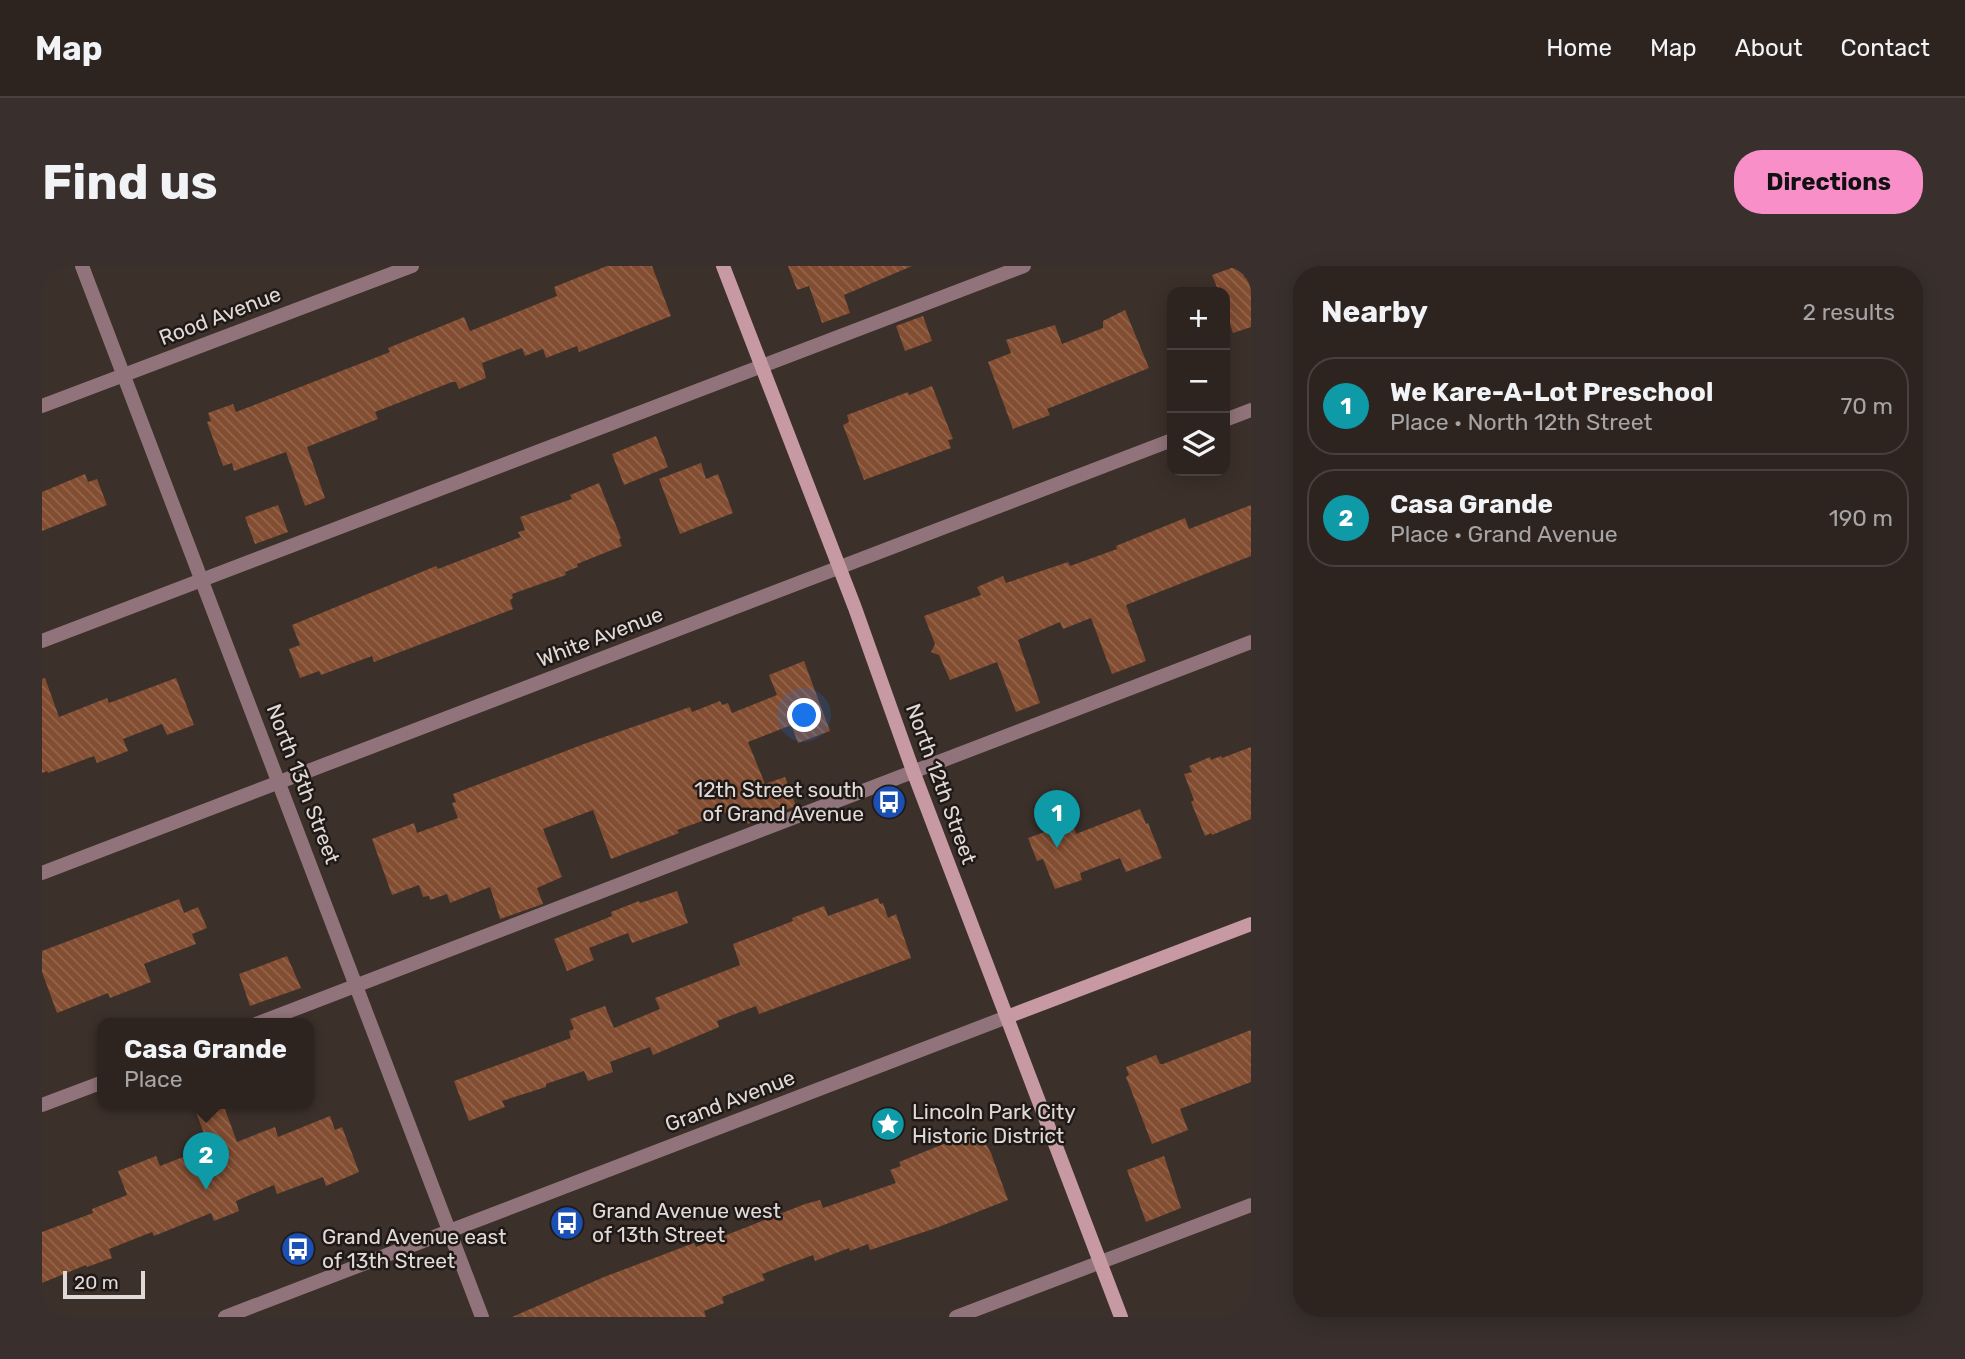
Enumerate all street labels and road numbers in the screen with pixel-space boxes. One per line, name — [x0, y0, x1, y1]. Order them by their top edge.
street label: Rood Avenue — [155, 281, 284, 350]
street label: White Avenue — [533, 601, 666, 672]
street label: North 13th Street — [261, 700, 345, 867]
street label: North 12th Street — [901, 700, 982, 867]
street label: Grand Avenue — [661, 1064, 798, 1137]

